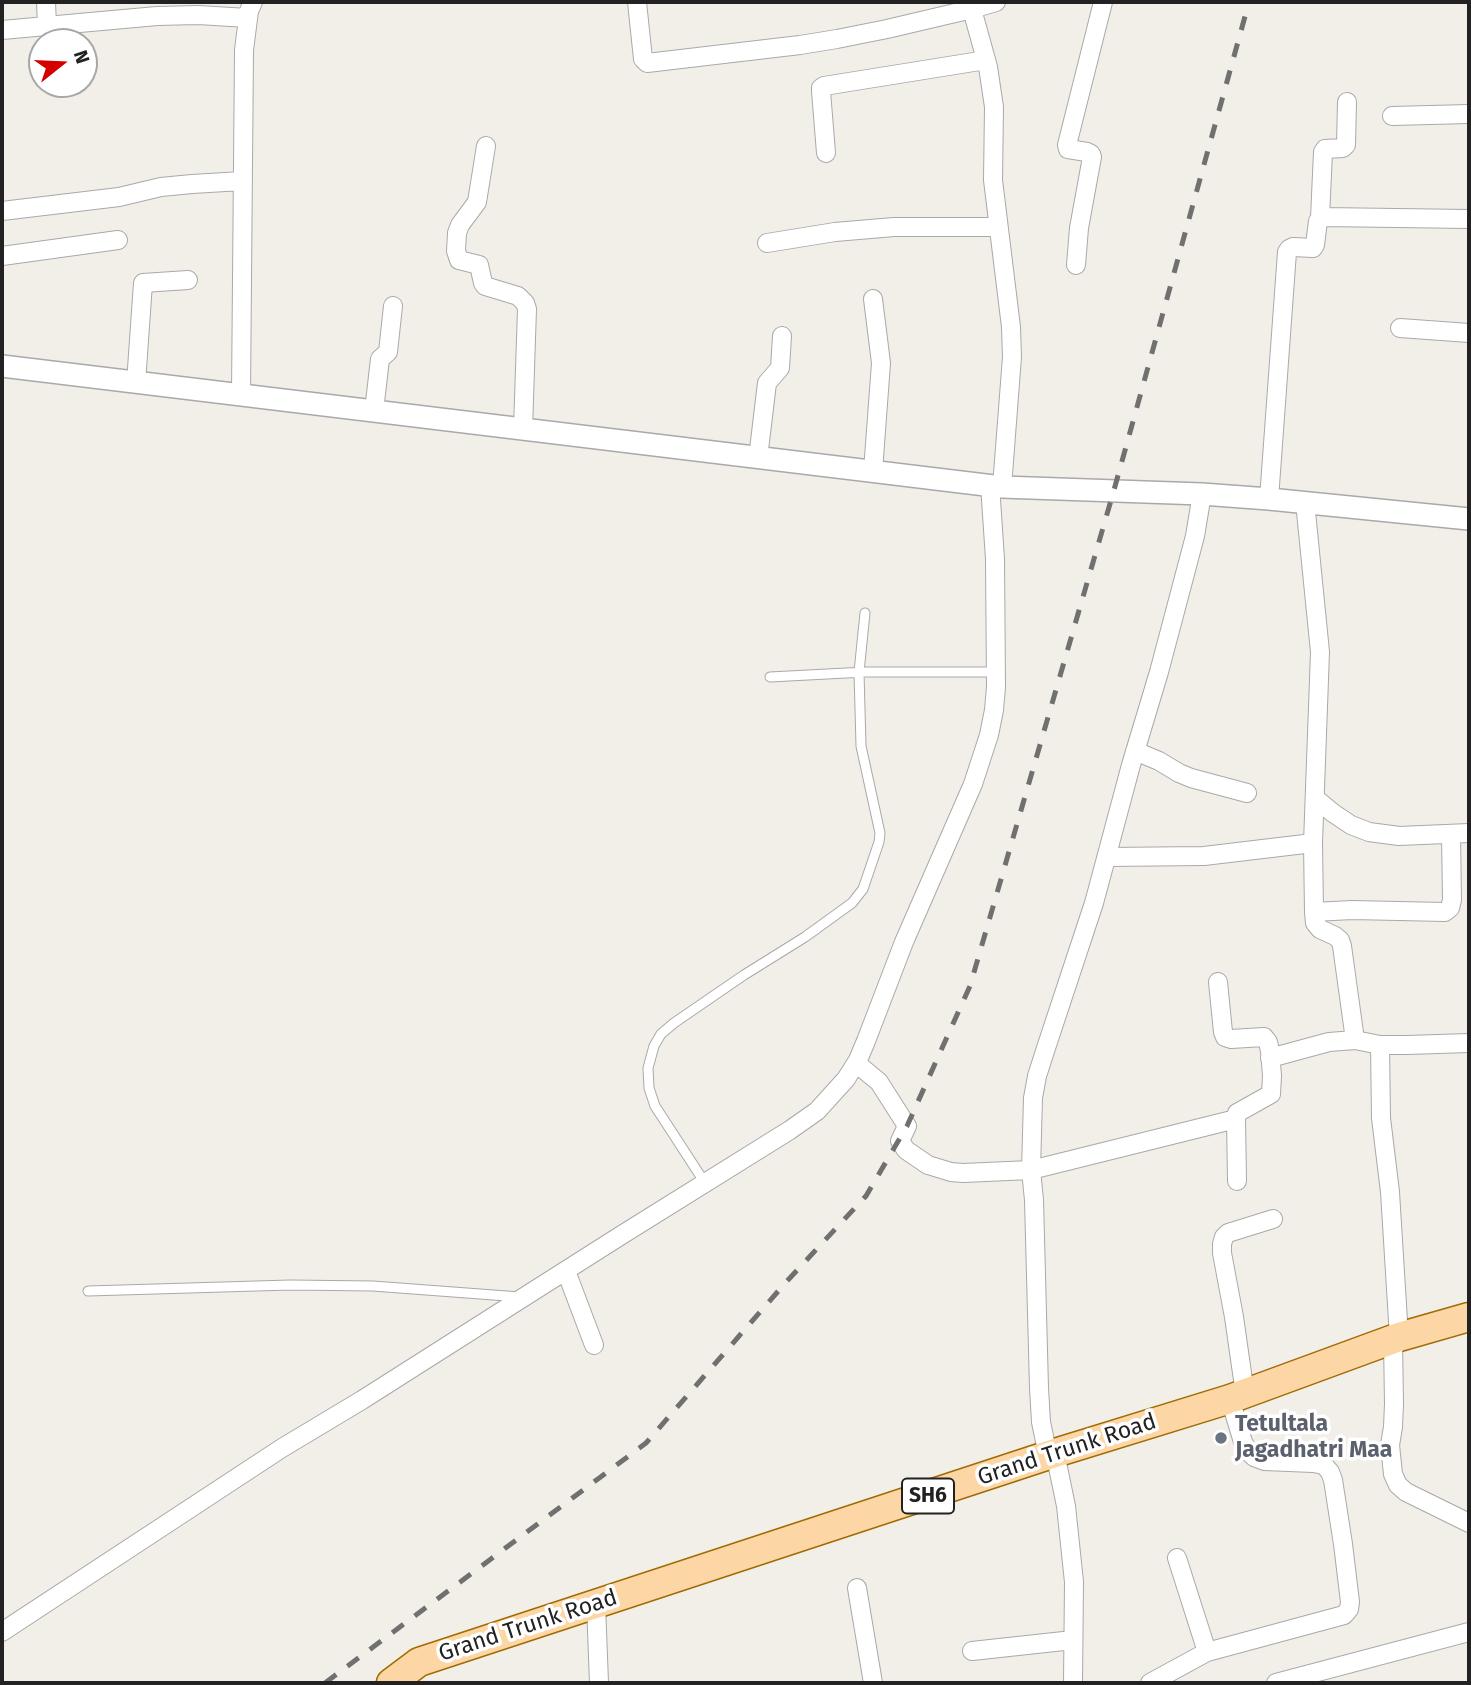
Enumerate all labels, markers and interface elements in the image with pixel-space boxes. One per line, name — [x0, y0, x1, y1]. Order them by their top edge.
north arrow — [28, 28, 98, 98]
text: N — [69, 47, 94, 67]
street label: Grand Trunk Road — [974, 1408, 1160, 1492]
place label: Tetultala Jagadhatri Maa — [1235, 1411, 1392, 1465]
marker: Tetultala Jagadhatri Maa — [1213, 1430, 1229, 1446]
road number: SH6 — [902, 1478, 954, 1514]
street label: Grand Trunk Road — [435, 1584, 621, 1668]

